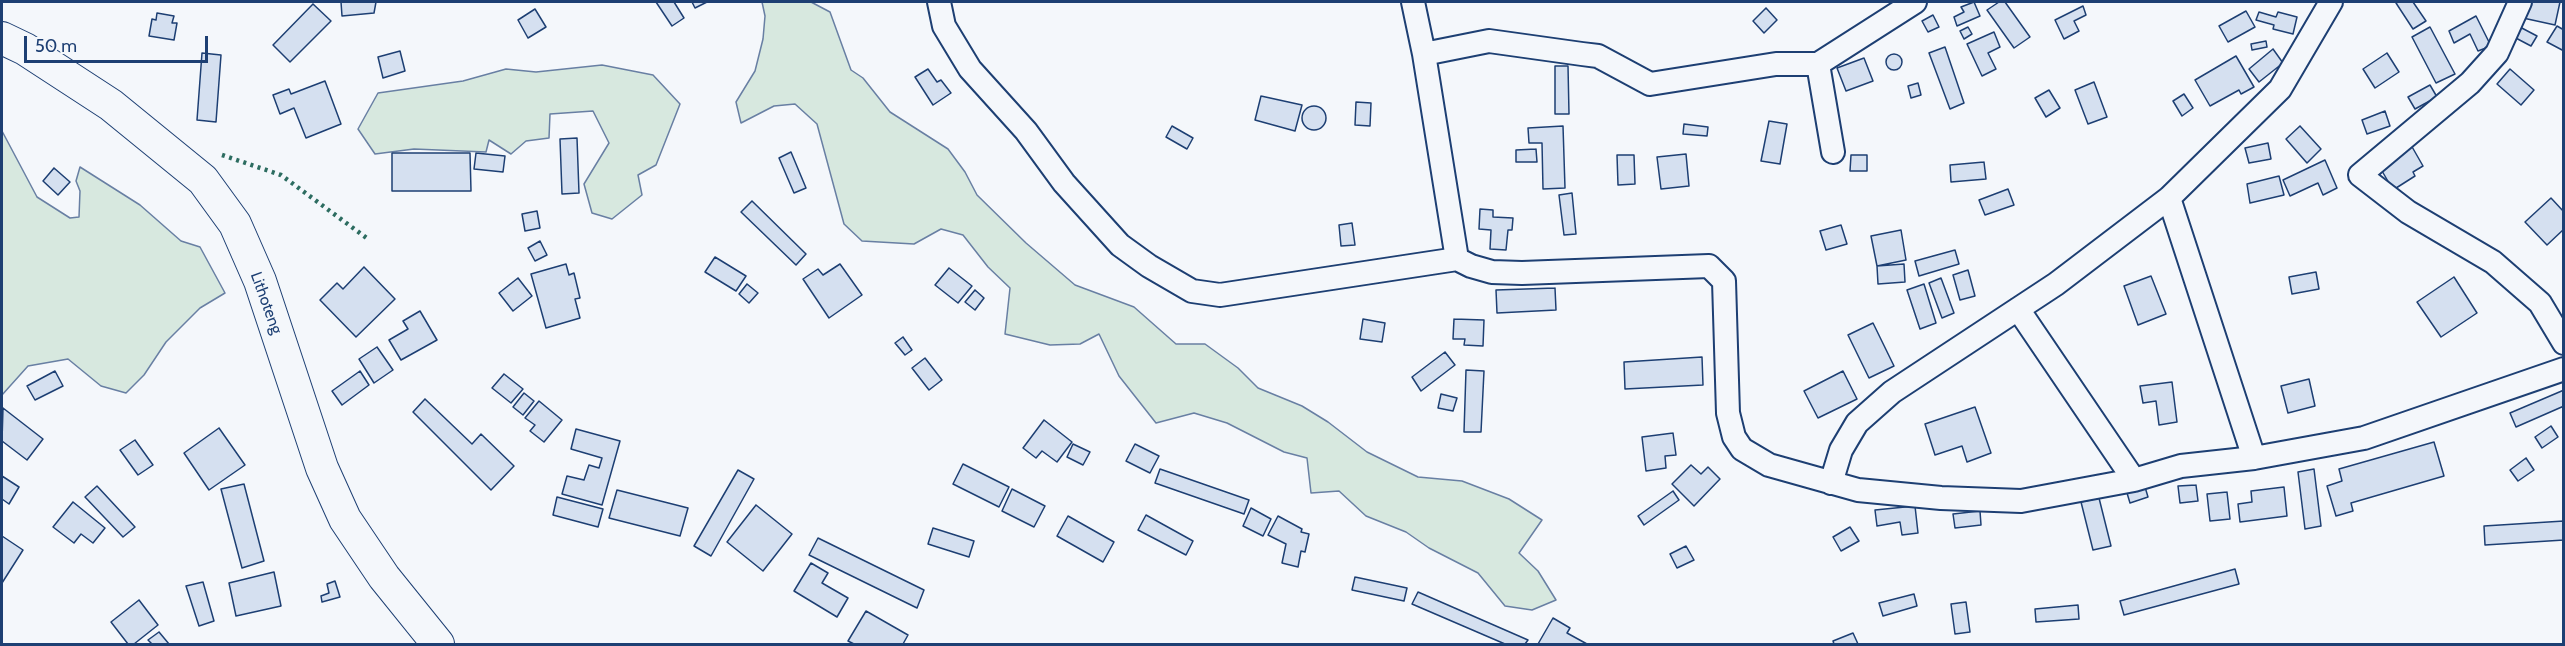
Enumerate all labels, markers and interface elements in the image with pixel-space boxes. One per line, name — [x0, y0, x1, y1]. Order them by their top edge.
scale bar — [27, 24, 212, 62]
text: 50 m — [35, 35, 77, 57]
street label: Lithoteng — [246, 269, 286, 337]

